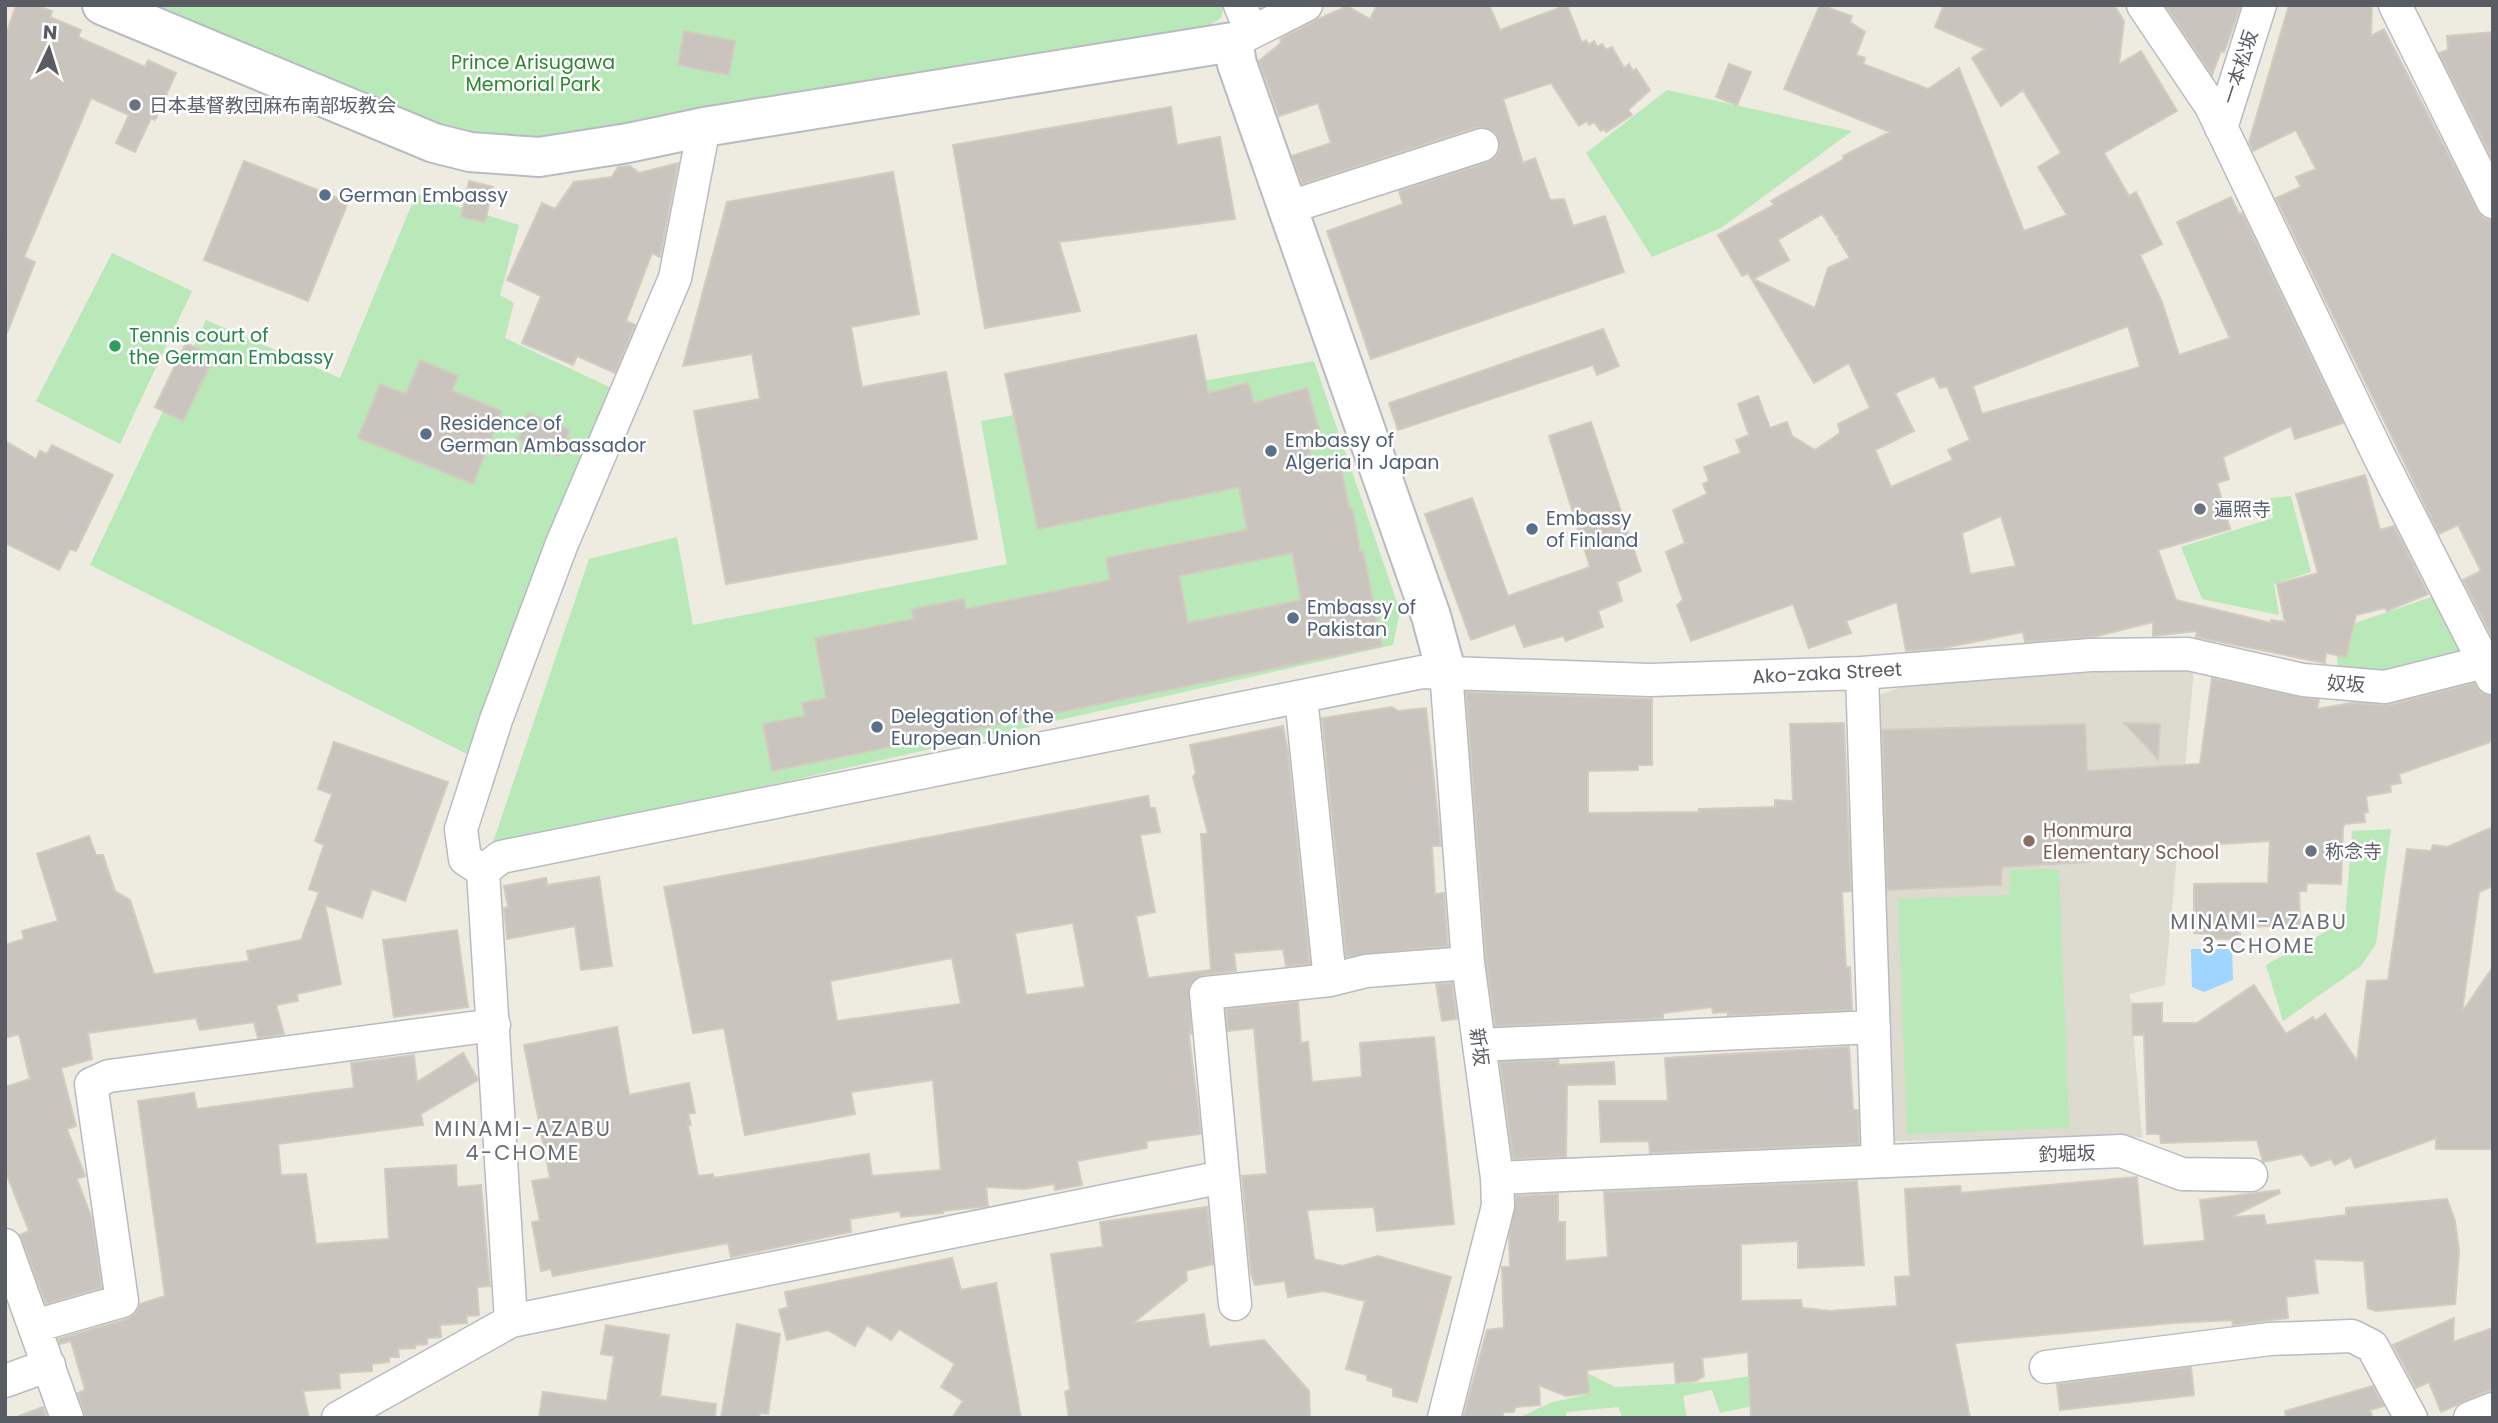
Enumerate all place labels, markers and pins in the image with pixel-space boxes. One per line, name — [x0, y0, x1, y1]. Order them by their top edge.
place label: 日本基督教団麻布南部坂教会 — [149, 92, 396, 119]
marker: 日本基督教団麻布南部坂教会 — [127, 97, 143, 113]
place label: German Embassy — [339, 182, 508, 209]
marker: German Embassy — [317, 187, 333, 203]
place label: Tennis court of the German Embassy — [129, 322, 334, 371]
marker: Tennis court of the German Embassy — [107, 338, 123, 354]
place label: Residence of German Ambassador — [440, 410, 646, 459]
marker: Residence of German Ambassador — [418, 426, 434, 442]
place label: Embassy of Algeria in Japan — [1285, 427, 1439, 476]
marker: Embassy of Algeria in Japan — [1263, 443, 1279, 459]
place label: 遍照寺 — [2214, 496, 2271, 523]
marker: 遍照寺 — [2192, 501, 2208, 517]
place label: Embassy of Finland — [1546, 505, 1638, 554]
marker: Embassy of Finland — [1524, 521, 1540, 537]
place label: Embassy of Pakistan — [1307, 594, 1416, 643]
marker: Embassy of Pakistan — [1285, 610, 1301, 626]
place label: Delegation of the European Union — [891, 703, 1054, 752]
marker: Delegation of the European Union — [869, 719, 885, 735]
place label: Honmura Elementary School — [2043, 817, 2219, 866]
marker: Honmura Elementary School — [2021, 833, 2037, 849]
place label: 称念寺 — [2325, 838, 2382, 865]
marker: 称念寺 — [2303, 843, 2319, 859]

